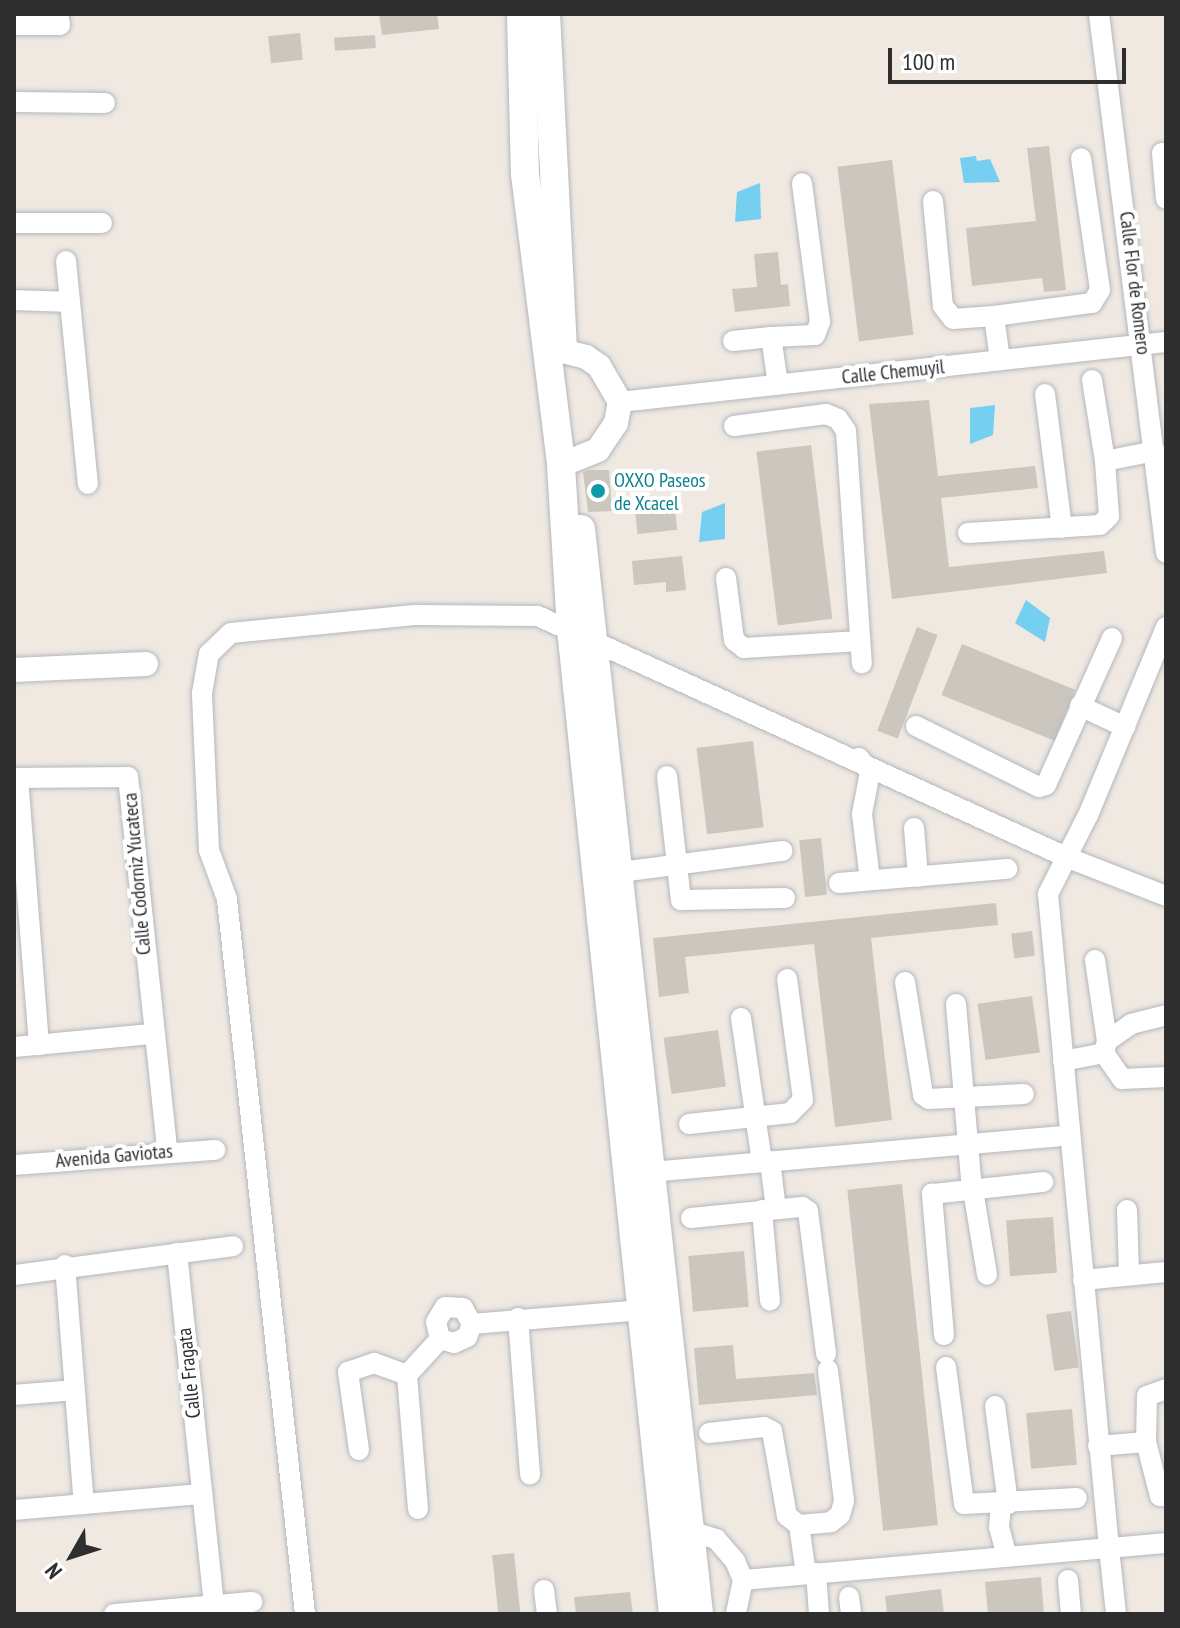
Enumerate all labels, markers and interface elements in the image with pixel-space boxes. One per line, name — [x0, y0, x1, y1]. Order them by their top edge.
scale bar — [892, 32, 1130, 82]
text: 100 m — [902, 46, 955, 77]
street label: Calle Flor de Romero — [1114, 210, 1156, 356]
street label: Calle Chemuyil — [840, 355, 946, 389]
place label: OXXO Paseos de Xcacel — [614, 468, 706, 515]
marker: OXXO Paseos de Xcacel — [589, 482, 607, 500]
street label: Calle Codorniz Yucateca — [118, 791, 156, 957]
street label: Avenida Gaviotas — [54, 1139, 174, 1173]
street label: Calle Fragata — [172, 1327, 206, 1419]
north arrow — [32, 1516, 112, 1596]
text: N — [39, 1558, 68, 1585]

